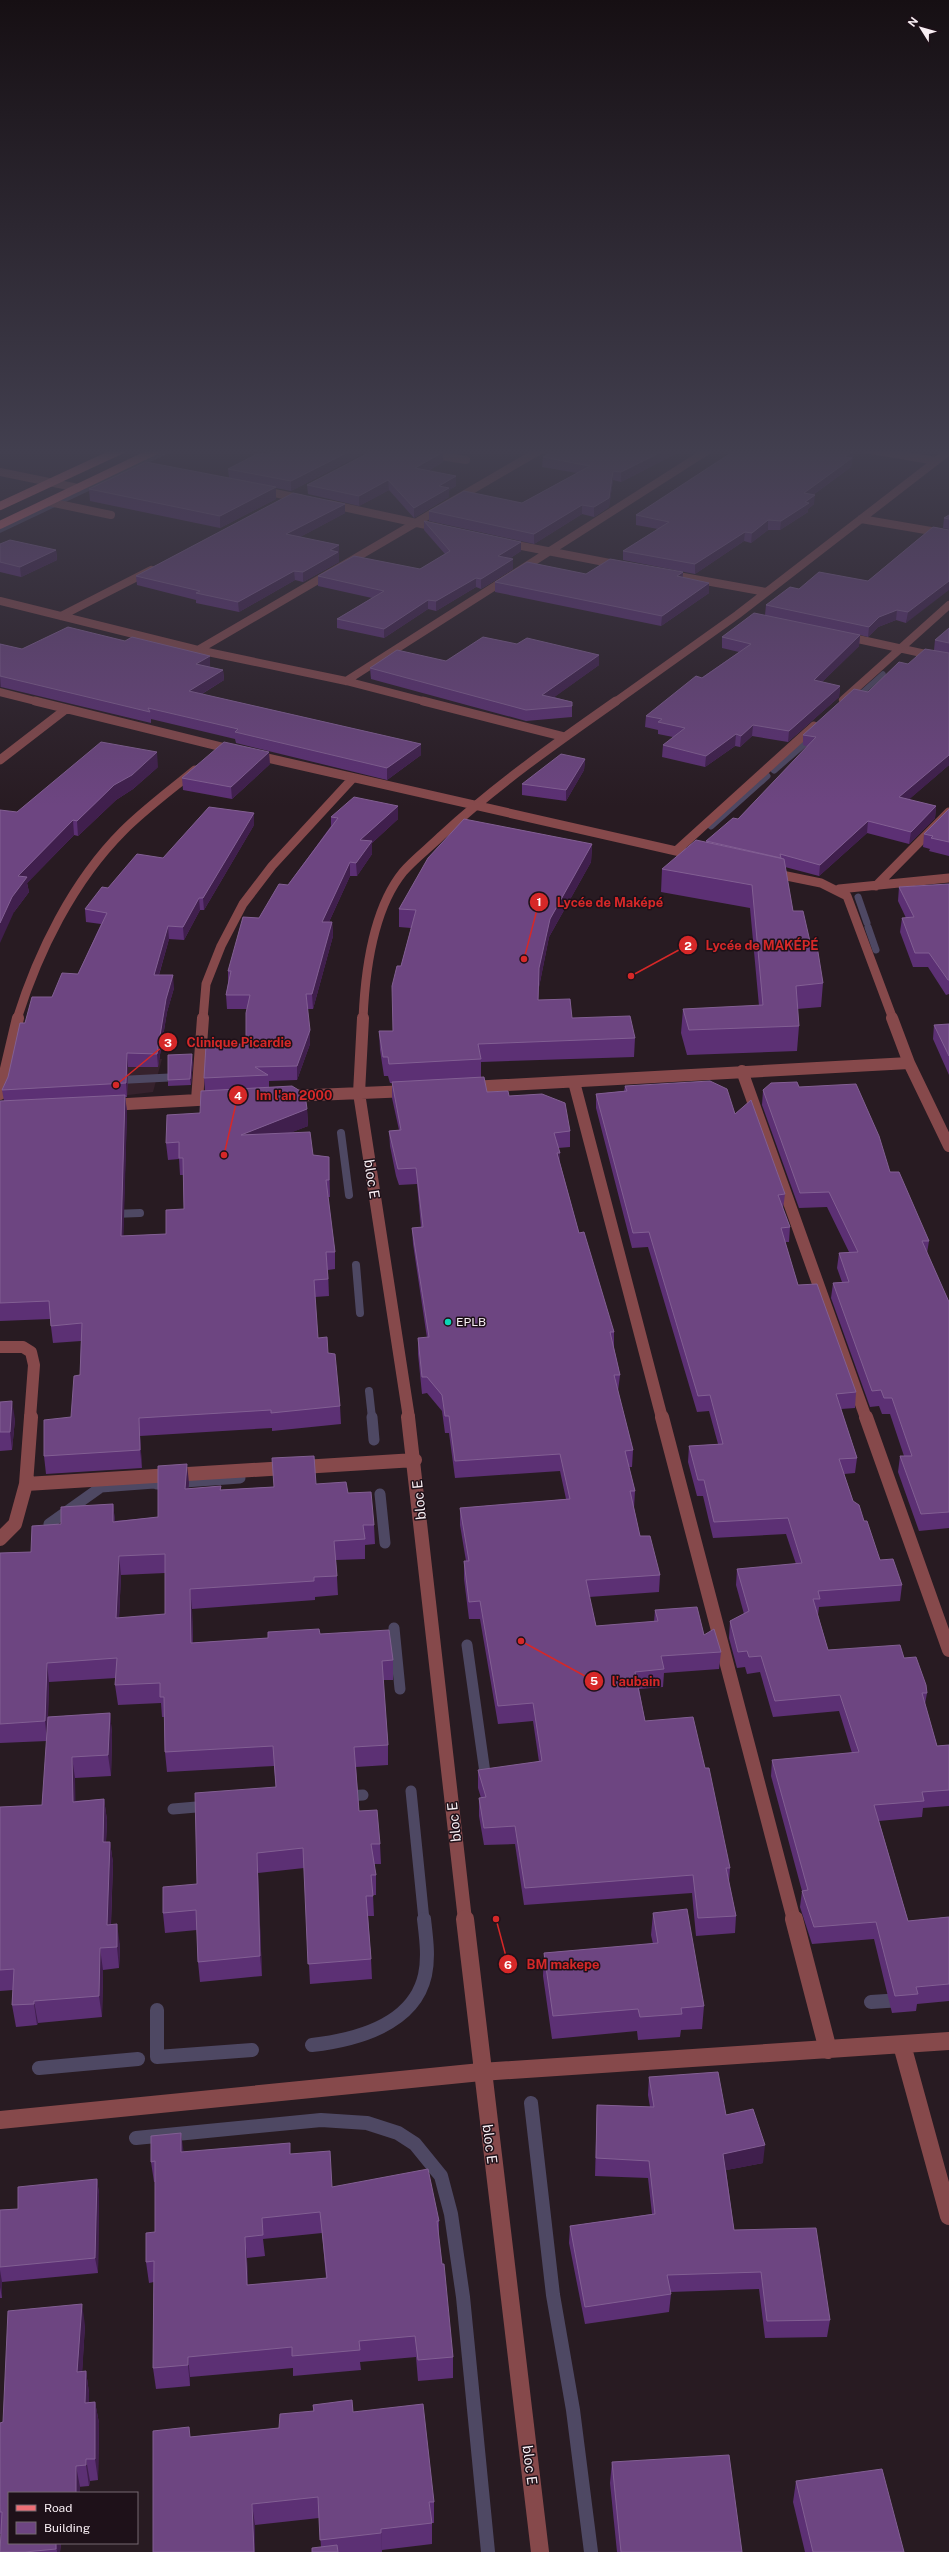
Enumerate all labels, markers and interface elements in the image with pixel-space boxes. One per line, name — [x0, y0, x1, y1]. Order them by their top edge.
north arrow — [901, 8, 941, 48]
text: N — [906, 15, 920, 29]
callout: Lycée de Maképé — [529, 889, 672, 914]
text: 1 — [536, 895, 542, 909]
text: Lycée de Maképé — [557, 895, 663, 910]
callout: Lycée de MAKÉPÉ — [678, 933, 827, 958]
text: Lycée de MAKÉPÉ — [706, 937, 818, 953]
text: 2 — [684, 939, 692, 953]
callout: Clinique Picardie — [158, 1030, 299, 1055]
text: Clinique Picardie — [187, 1035, 291, 1050]
text: 3 — [164, 1036, 172, 1050]
callout: Im l'an 2000 — [228, 1083, 341, 1108]
text: Im l'an 2000 — [256, 1088, 332, 1103]
text: 4 — [234, 1089, 242, 1103]
street label: bloc E — [361, 1158, 383, 1200]
place label: EPLB — [456, 1315, 486, 1329]
marker: EPLB — [443, 1317, 453, 1327]
street label: bloc E — [409, 1479, 429, 1521]
callout: l'aubain — [584, 1669, 669, 1694]
text: 5 — [590, 1674, 598, 1688]
text: l'aubain — [612, 1674, 660, 1689]
street label: bloc E — [444, 1801, 464, 1843]
callout: BM makepe — [498, 1952, 607, 1977]
text: BM makepe — [527, 1957, 599, 1972]
text: 6 — [504, 1958, 512, 1972]
street label: bloc E — [480, 2123, 500, 2165]
street label: bloc E — [520, 2444, 540, 2486]
legend — [8, 2492, 138, 2544]
text: Road — [44, 2501, 72, 2515]
text: Building — [44, 2521, 90, 2535]

